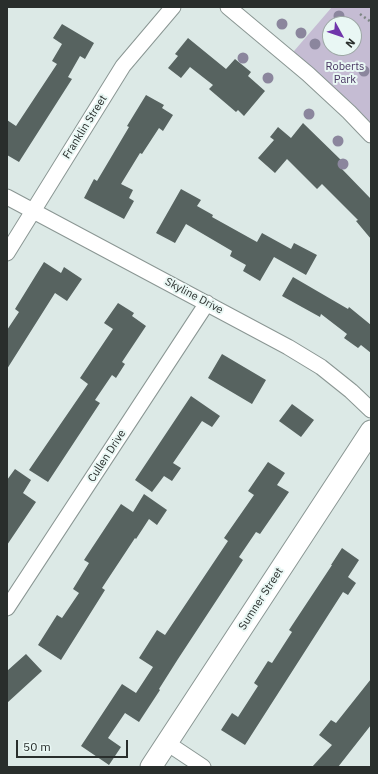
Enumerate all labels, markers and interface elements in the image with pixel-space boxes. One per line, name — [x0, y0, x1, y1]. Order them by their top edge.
north arrow — [322, 16, 362, 56]
text: N — [343, 36, 358, 51]
park label: Roberts Park — [326, 60, 364, 86]
street label: Franklin Street — [60, 93, 110, 161]
street label: Skyline Drive — [163, 275, 225, 317]
street label: Cullen Drive — [85, 427, 129, 485]
street label: Sumner Street — [236, 565, 286, 633]
scale bar — [18, 732, 130, 758]
text: 50 m — [23, 739, 51, 754]

